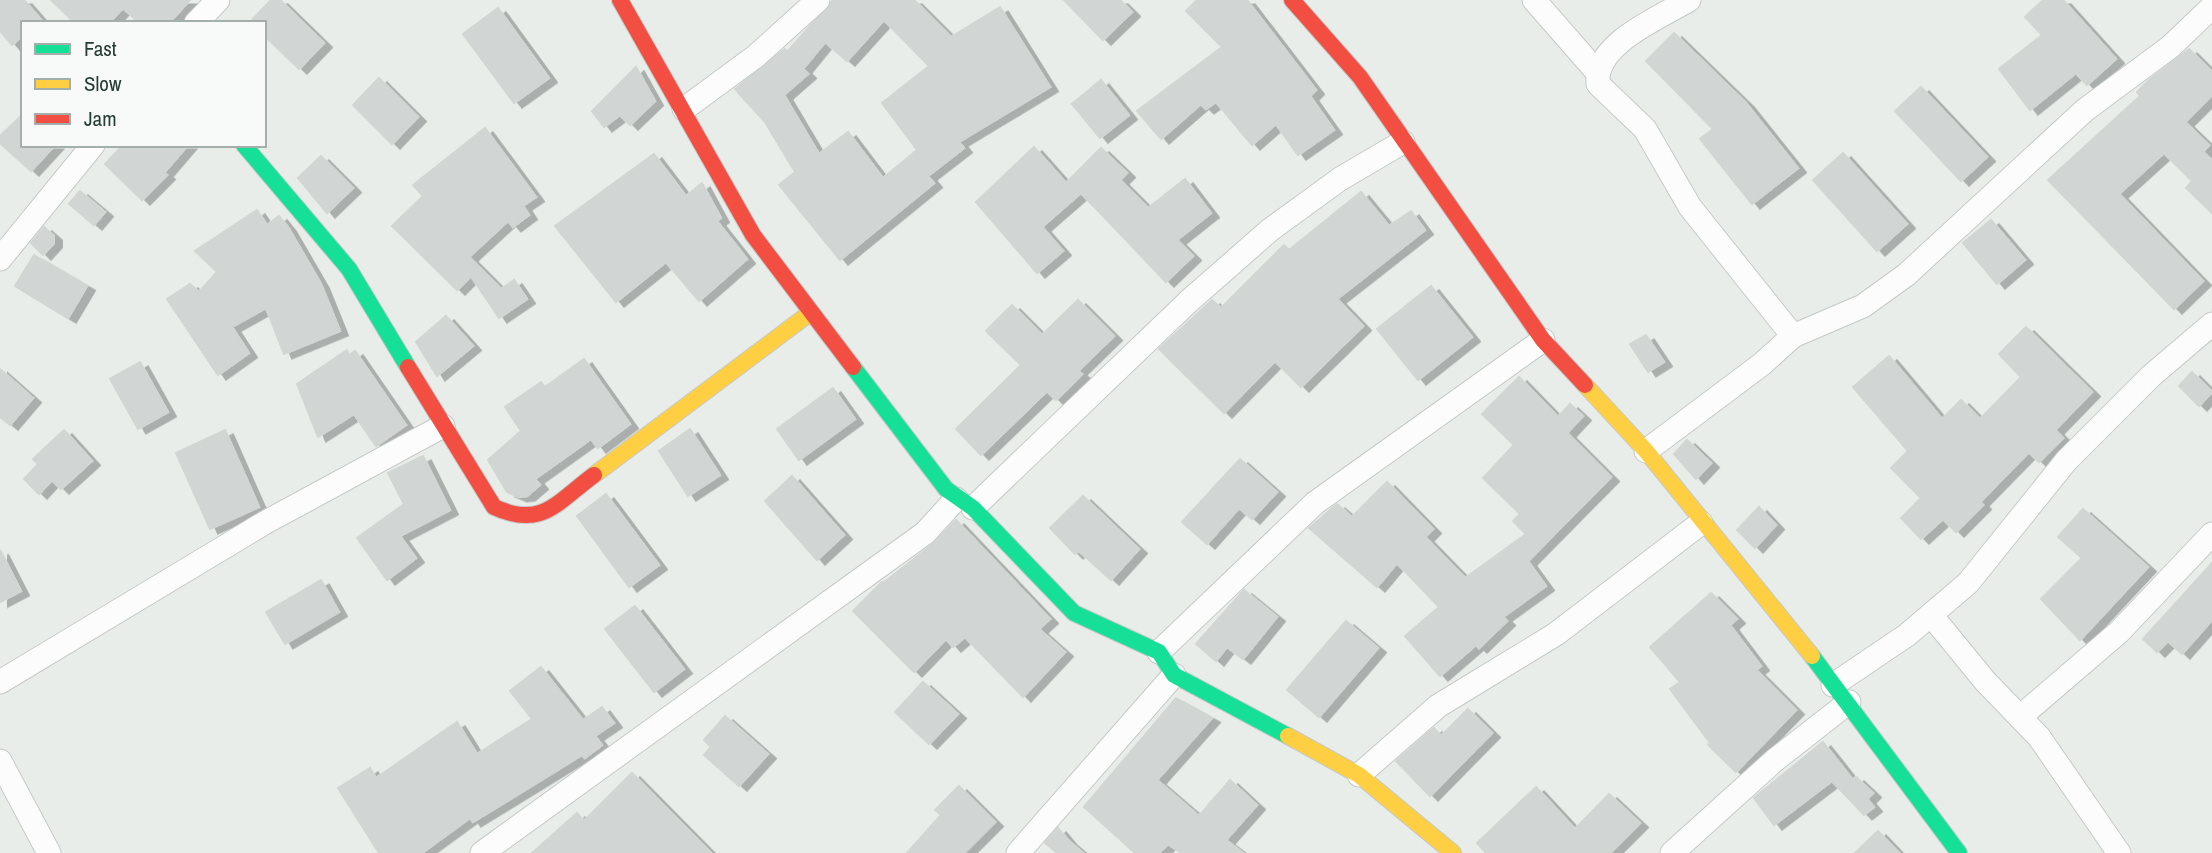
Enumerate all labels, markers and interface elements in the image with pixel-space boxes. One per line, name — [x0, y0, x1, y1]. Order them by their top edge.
legend — [21, 21, 266, 147]
text: Fast — [84, 34, 117, 63]
text: Slow — [84, 69, 122, 98]
text: Jam — [84, 104, 117, 133]

